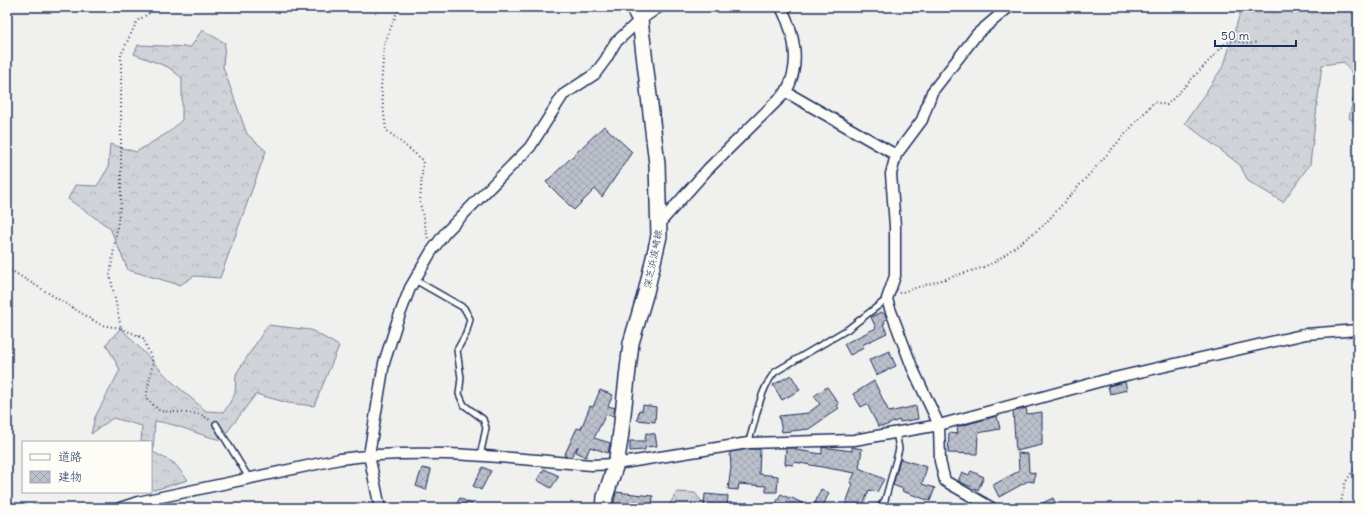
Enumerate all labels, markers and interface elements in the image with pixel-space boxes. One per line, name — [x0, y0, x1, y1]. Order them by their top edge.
scale bar — [1215, 22, 1296, 48]
text: 50 m — [1221, 28, 1250, 43]
street label: 深芝浜波崎線 — [641, 228, 665, 290]
legend — [22, 441, 152, 493]
text: 道路 — [58, 449, 82, 464]
text: 建物 — [58, 469, 82, 484]

